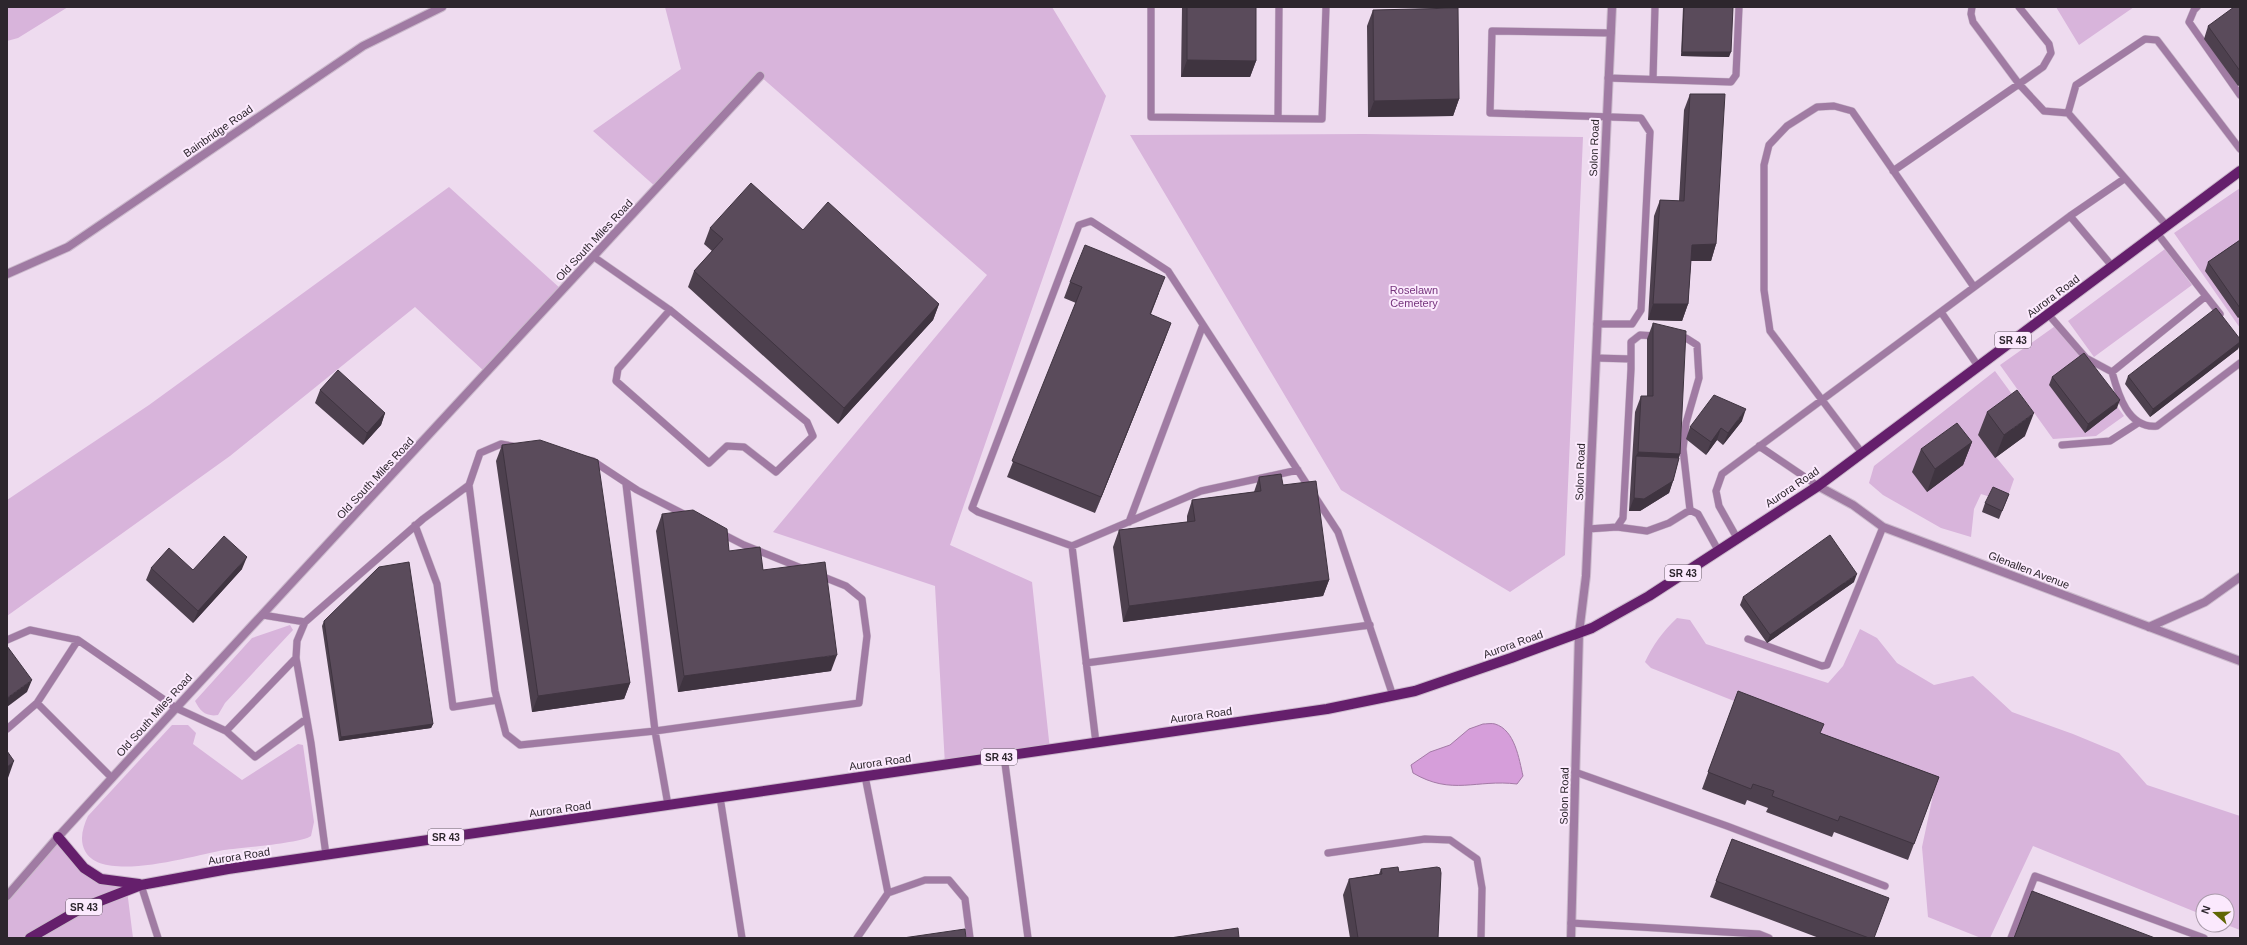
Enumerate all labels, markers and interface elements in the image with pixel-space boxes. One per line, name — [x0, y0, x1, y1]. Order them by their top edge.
street label: Bainbridge Road — [181, 103, 255, 159]
street label: Solon Road — [1587, 119, 1601, 177]
street label: Old South Miles Road — [553, 197, 635, 283]
street label: Aurora Road — [2024, 272, 2082, 320]
park label: Roselawn Cemetery — [1390, 284, 1438, 309]
road number: SR 43 — [1995, 332, 2031, 348]
street label: Old South Miles Road — [334, 435, 416, 521]
street label: Solon Road — [1573, 443, 1587, 501]
street label: Aurora Road — [1763, 465, 1821, 509]
street label: Glenallen Avenue — [1987, 549, 2071, 591]
road number: SR 43 — [1665, 565, 1701, 581]
street label: Aurora Road — [1482, 628, 1544, 660]
street label: Old South Miles Road — [114, 671, 194, 759]
street label: Aurora Road — [1169, 705, 1233, 725]
road number: SR 43 — [981, 749, 1017, 765]
street label: Aurora Road — [848, 752, 912, 772]
street label: Solon Road — [1557, 767, 1571, 825]
street label: Aurora Road — [528, 799, 592, 819]
road number: SR 43 — [428, 829, 464, 845]
street label: Aurora Road — [207, 845, 271, 867]
north arrow — [2195, 893, 2235, 933]
road number: SR 43 — [66, 899, 102, 915]
text: N — [2199, 904, 2213, 915]

